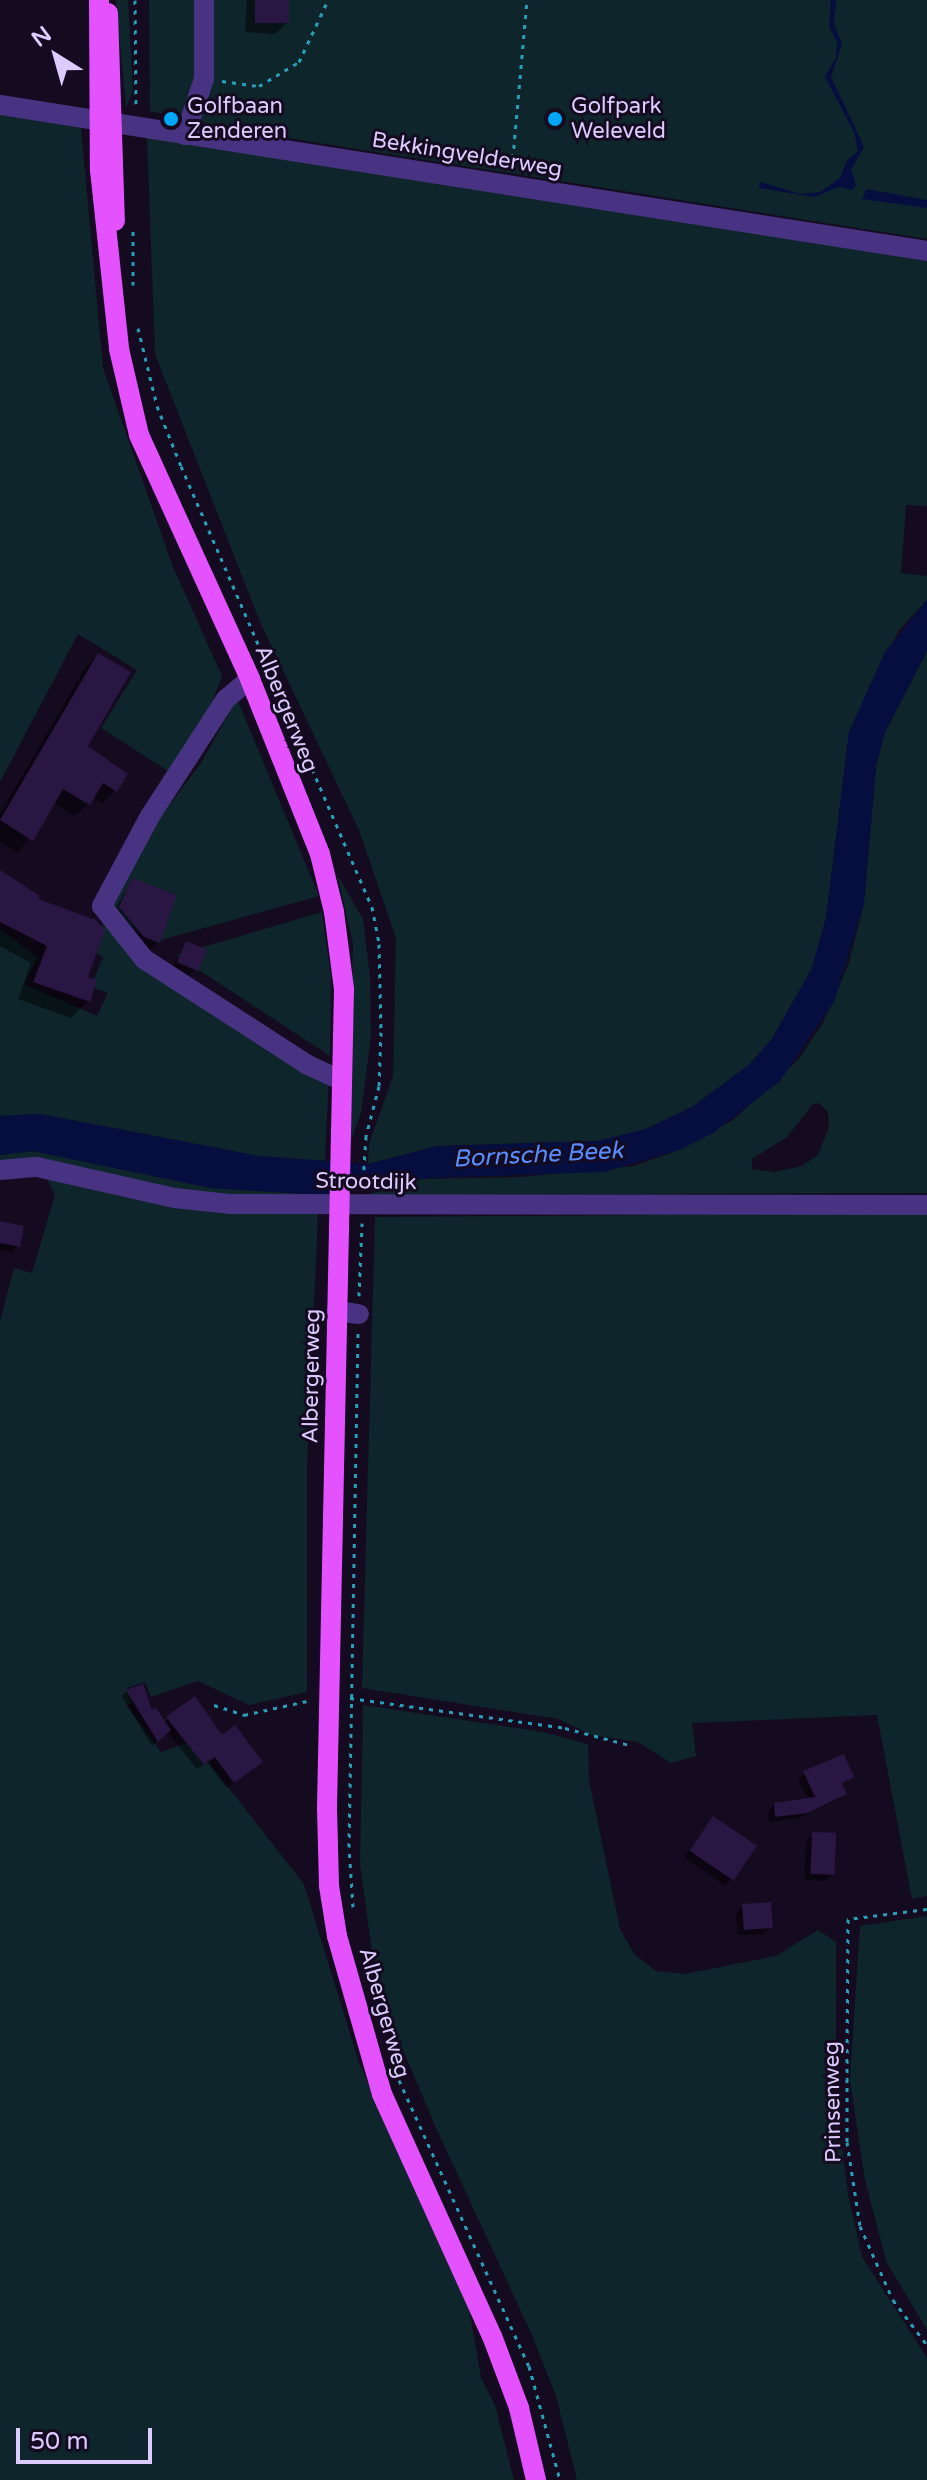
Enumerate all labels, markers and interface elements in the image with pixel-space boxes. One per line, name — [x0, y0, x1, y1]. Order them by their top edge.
north arrow — [16, 16, 96, 96]
text: N — [27, 21, 56, 53]
place label: Golfbaan Zenderen — [187, 93, 287, 144]
place label: Golfpark Weleveld — [571, 93, 666, 144]
marker: Golfbaan Zenderen — [162, 110, 180, 128]
marker: Golfpark Weleveld — [546, 110, 564, 128]
street label: Bekkingvelderweg — [370, 127, 564, 183]
street label: Albergerweg — [249, 642, 323, 776]
water label: Bornsche Beek — [452, 1136, 624, 1174]
street label: Strootdijk — [315, 1168, 417, 1196]
street label: Albergerweg — [298, 1309, 326, 1443]
street label: Albergerweg — [353, 1945, 415, 2081]
street label: Prinsenweg — [819, 2041, 847, 2163]
scale bar — [20, 2412, 156, 2462]
text: 50 m — [30, 2427, 88, 2456]

